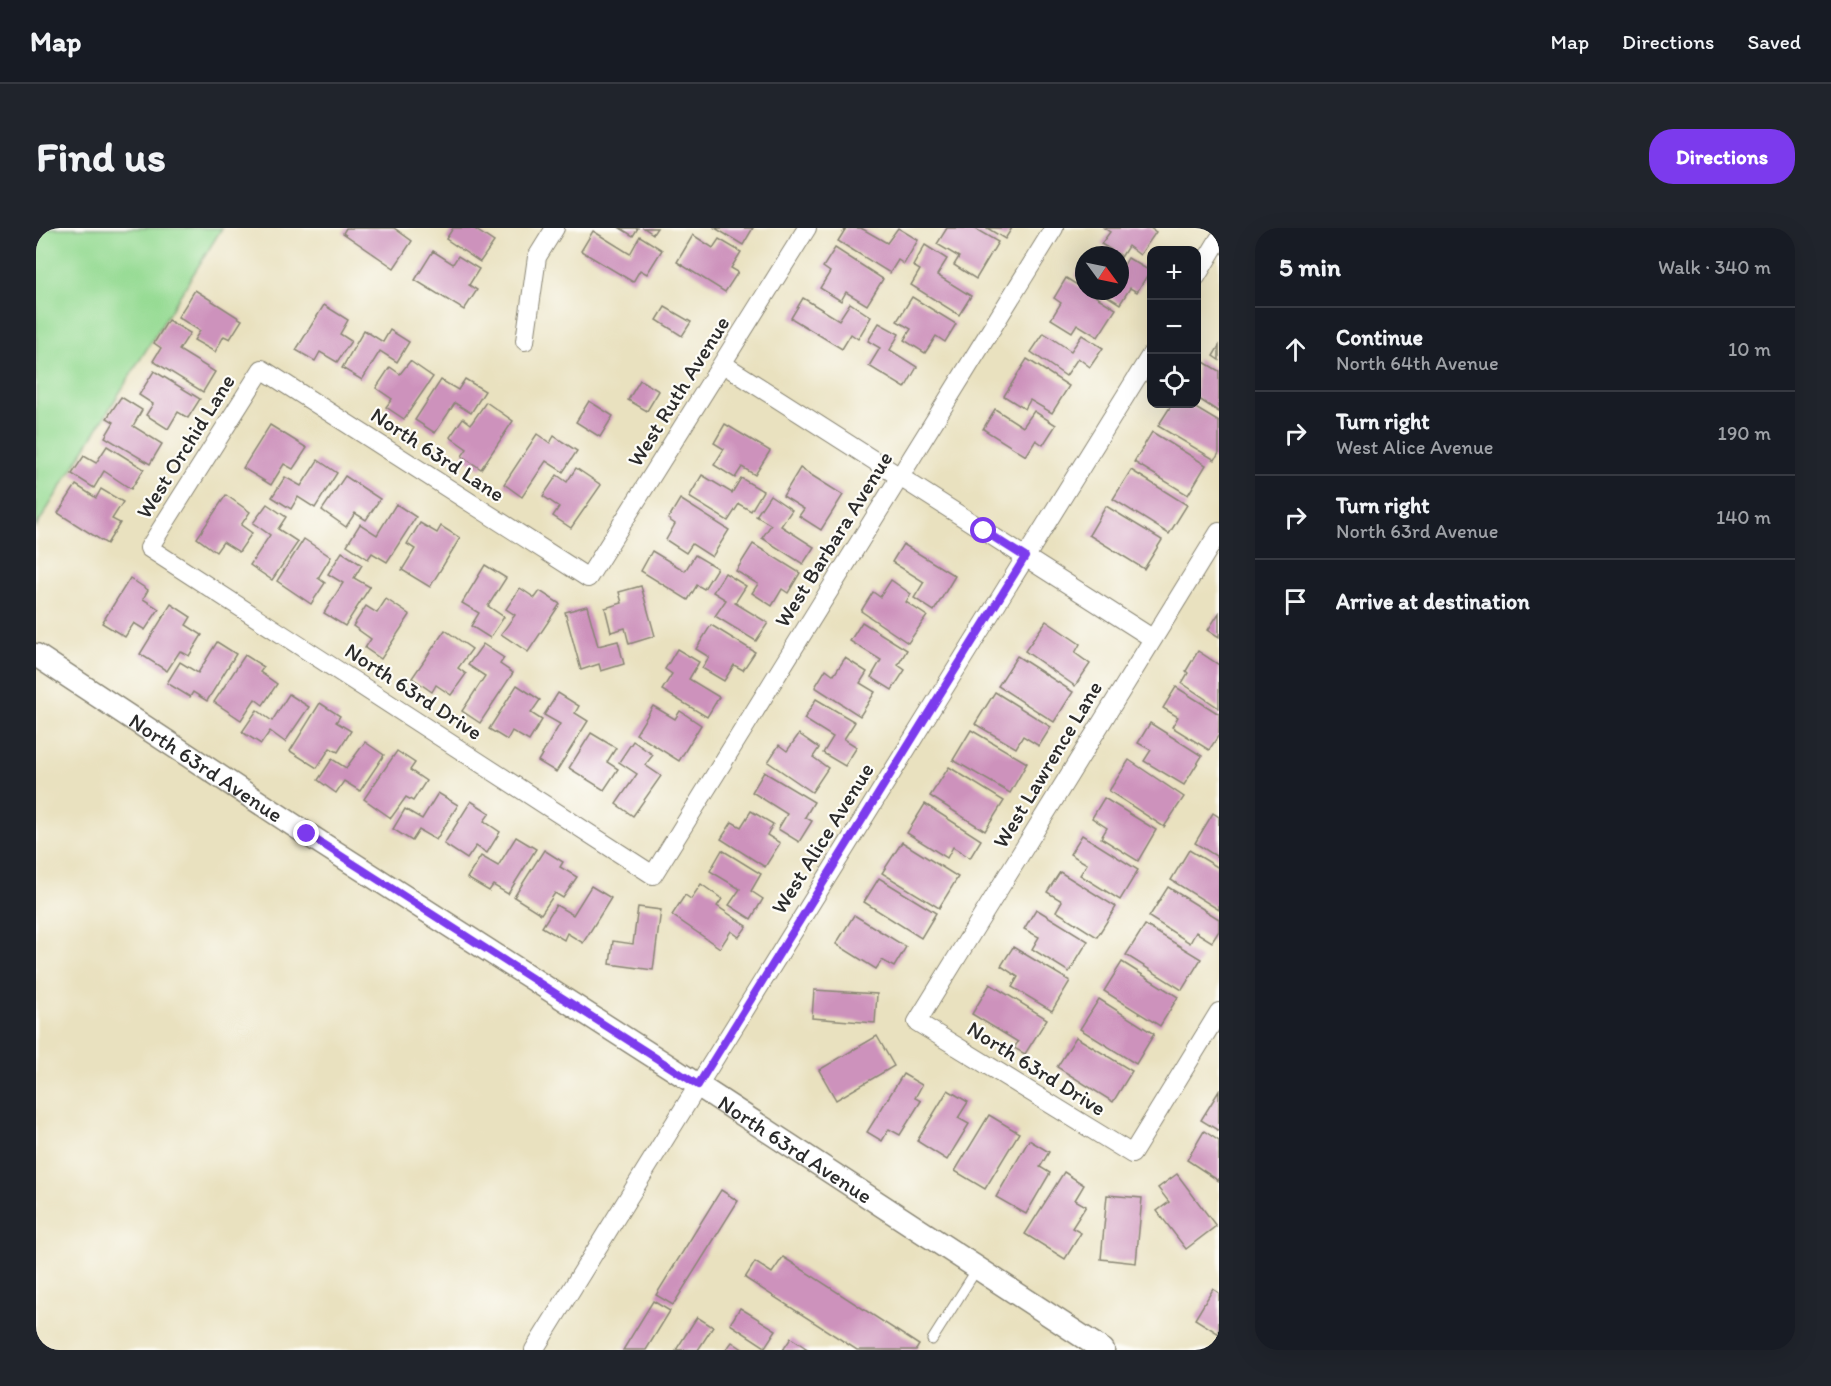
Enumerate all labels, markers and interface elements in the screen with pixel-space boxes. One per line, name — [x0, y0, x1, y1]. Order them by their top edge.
text: Map — [30, 24, 81, 58]
text: Map — [1551, 29, 1589, 54]
text: Directions — [1622, 29, 1714, 54]
text: Saved — [1747, 29, 1801, 54]
button: Directions — [1649, 129, 1795, 184]
text: Find us — [36, 131, 166, 182]
north arrow — [1075, 246, 1129, 300]
map controls — [1147, 246, 1201, 408]
button: + — [1147, 246, 1201, 300]
text: 5 min — [1279, 251, 1341, 283]
text: Walk · 340 m — [1658, 255, 1771, 279]
button: − — [1147, 300, 1201, 354]
street label: West Ruth Avenue — [621, 311, 735, 471]
text: Continue — [1336, 324, 1423, 351]
icon: ahead — [1279, 333, 1312, 366]
text: 10 m — [1728, 337, 1771, 361]
text: North 64th Avenue — [1336, 351, 1499, 375]
button: locate — [1147, 354, 1201, 408]
street label: West Orchid Lane — [130, 369, 241, 524]
street label: North 63rd Lane — [366, 401, 510, 508]
text: Turn right — [1336, 408, 1430, 435]
icon: right — [1279, 417, 1312, 450]
text: 190 m — [1718, 421, 1771, 445]
text: West Alice Avenue — [1336, 435, 1493, 459]
street label: West Barbara Avenue — [768, 446, 899, 632]
text: Turn right — [1336, 492, 1430, 519]
icon: right — [1279, 501, 1312, 534]
text: 140 m — [1716, 505, 1771, 529]
route start — [970, 517, 996, 543]
text: North 63rd Avenue — [1336, 519, 1498, 543]
icon: arrive — [1279, 585, 1312, 618]
text: Arrive at destination — [1336, 588, 1530, 615]
street label: North 63rd Drive — [340, 637, 487, 746]
street label: West Lawrence Lane — [987, 676, 1108, 853]
street label: North 63rd Avenue — [124, 707, 288, 828]
street label: West Alice Avenue — [765, 758, 880, 919]
route end — [293, 820, 319, 846]
street label: North 63rd Drive — [962, 1015, 1111, 1122]
street label: North 63rd Avenue — [713, 1089, 877, 1210]

